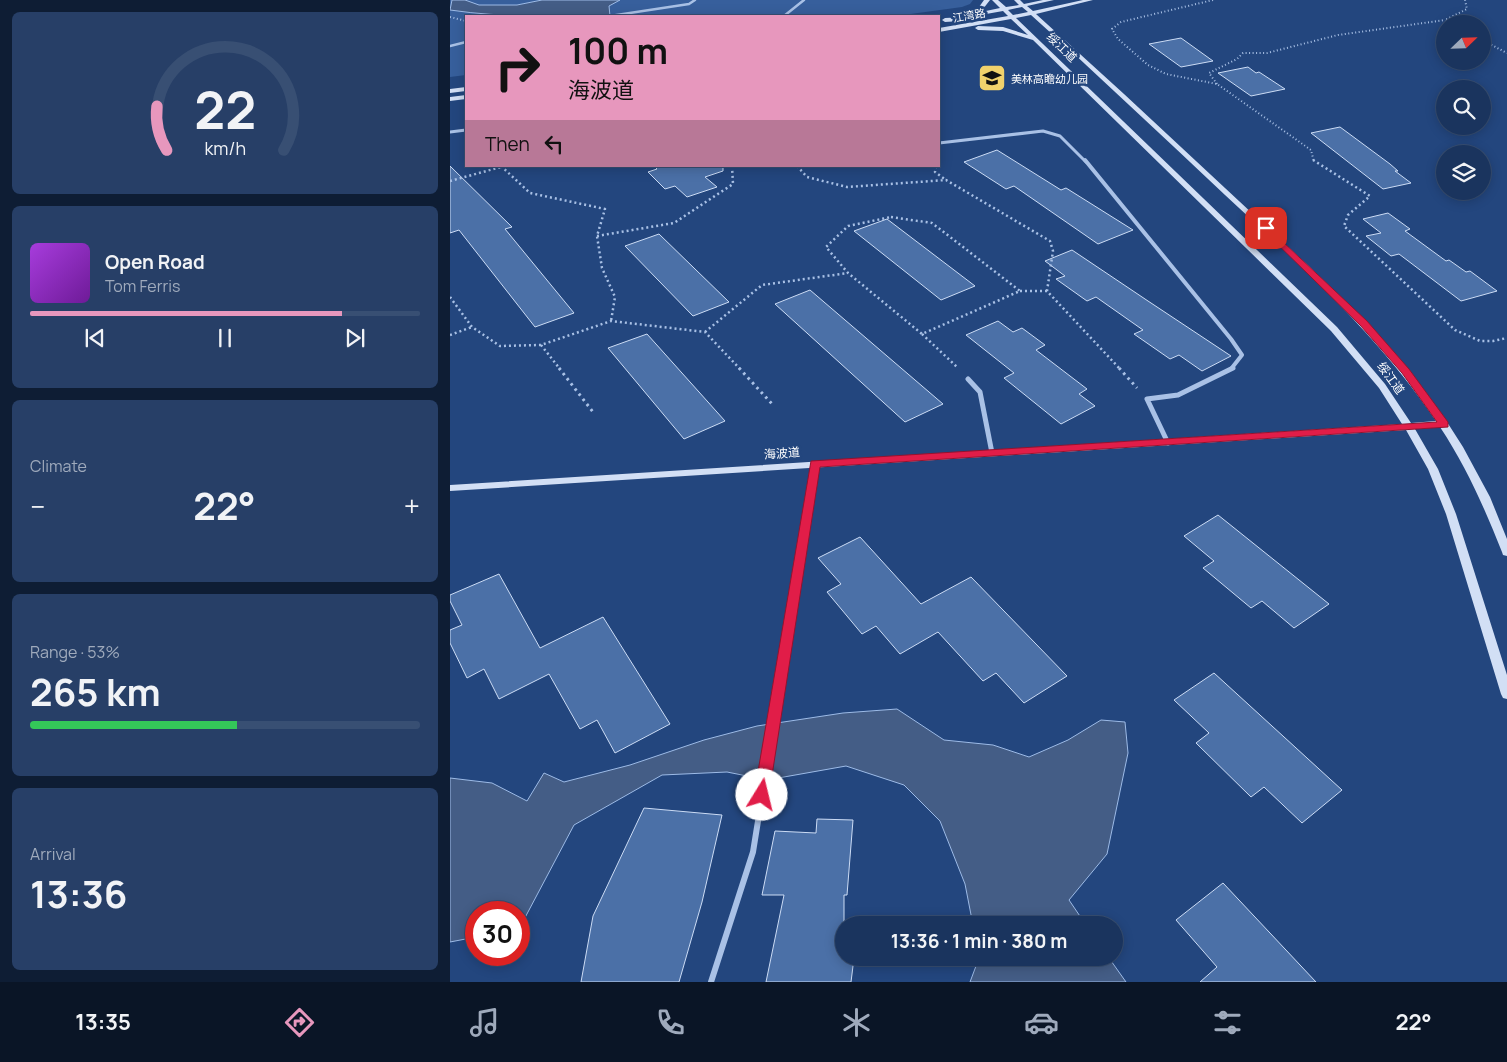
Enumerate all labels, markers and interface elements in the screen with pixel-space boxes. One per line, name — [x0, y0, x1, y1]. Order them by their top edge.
street label: 江湾路 — [951, 5, 987, 25]
north arrow — [1436, 15, 1491, 70]
map controls — [1436, 15, 1491, 200]
text: 100 m — [568, 27, 668, 75]
street label: 绥江道 — [1043, 28, 1081, 66]
icon: right — [485, 35, 550, 100]
school or university icon: 美林高瞻幼儿园 — [977, 63, 1007, 93]
place label: 美林高瞻幼儿园 — [1011, 71, 1088, 86]
text: 22 — [194, 74, 256, 145]
text: 海波道 — [568, 75, 634, 105]
button: search — [1436, 80, 1491, 135]
icon: left — [540, 130, 568, 158]
text: Then — [485, 131, 530, 157]
text: km/h — [204, 136, 246, 160]
button: layers — [1436, 145, 1491, 200]
pin — [1245, 207, 1287, 249]
icon: arrive — [1252, 214, 1280, 242]
text: Open Road — [105, 249, 205, 275]
text: Tom Ferris — [105, 275, 180, 297]
icon: previous — [81, 324, 109, 352]
icon: pause — [211, 324, 239, 352]
icon: next — [341, 324, 369, 352]
street label: 绥江道 — [1374, 358, 1408, 398]
street label: 海波道 — [763, 443, 801, 463]
text: Climate — [30, 455, 87, 477]
text: 22° — [193, 479, 256, 531]
text: − — [30, 487, 45, 525]
text: + — [404, 487, 420, 525]
text: Range · 53% — [30, 641, 120, 663]
text: 265 km — [30, 665, 161, 717]
position arrow — [735, 768, 787, 820]
text: Arrival — [30, 843, 76, 865]
text: 13:36 — [30, 867, 127, 919]
speed limit sign: 30 — [465, 901, 530, 966]
text: 13:36 · 1 min · 380 m — [891, 928, 1067, 954]
icon: directions — [282, 1005, 317, 1040]
icon: music — [467, 1005, 502, 1040]
icon: phone — [653, 1005, 688, 1040]
icon: climate — [839, 1005, 874, 1040]
icon: car — [1024, 1005, 1059, 1040]
icon: filters — [1210, 1005, 1245, 1040]
text: 13:35 — [75, 1007, 131, 1037]
text: 22° — [1395, 1007, 1432, 1037]

